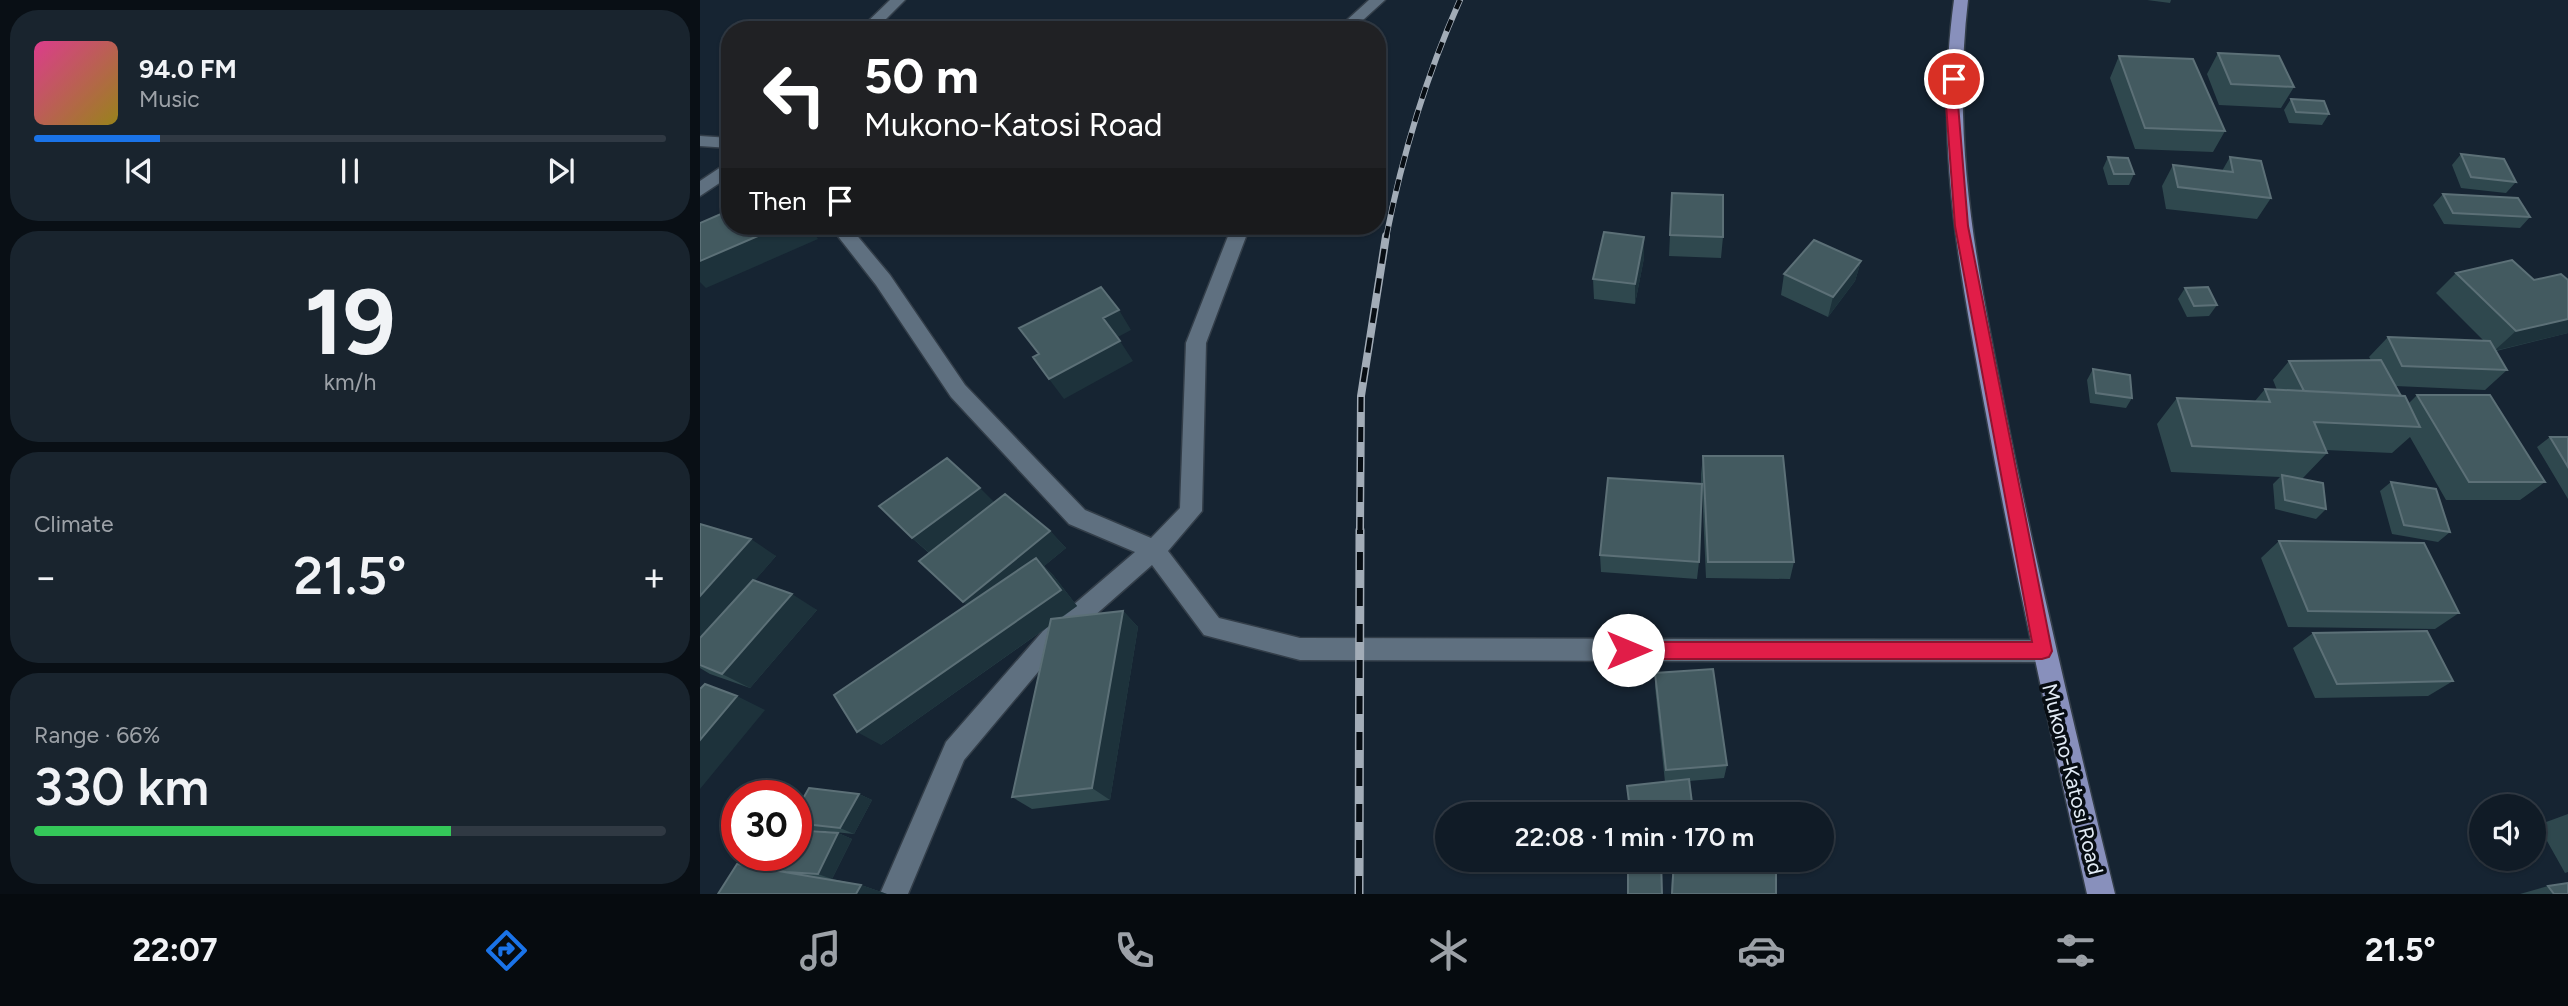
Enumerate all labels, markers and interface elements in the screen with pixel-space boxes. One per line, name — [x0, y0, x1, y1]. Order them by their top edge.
text: 50 m — [864, 46, 979, 105]
icon: left — [749, 49, 840, 140]
pin — [1924, 49, 1984, 109]
text: 94.0 FM — [139, 53, 237, 85]
icon: arrive — [1935, 60, 1973, 98]
text: Music — [139, 85, 200, 113]
text: Mukono-Katosi Road — [864, 106, 1162, 144]
icon: previous — [120, 152, 158, 190]
icon: pause — [331, 152, 369, 190]
icon: next — [542, 152, 580, 190]
icon: arrive — [821, 182, 859, 220]
text: Then — [749, 185, 807, 217]
text: 19 — [304, 268, 396, 377]
text: km/h — [324, 368, 376, 396]
text: Climate — [34, 510, 113, 538]
text: 21.5° — [293, 545, 407, 607]
text: − — [34, 554, 58, 600]
text: + — [642, 554, 666, 600]
position arrow — [1591, 613, 1665, 687]
street label: Mukono-Katosi Road — [2037, 681, 2109, 877]
text: Range · 66% — [34, 721, 160, 749]
text: 330 km — [34, 756, 209, 818]
speed limit sign: 30 — [721, 780, 812, 871]
map controls — [2469, 794, 2546, 871]
button: sound — [2469, 794, 2546, 871]
text: 22:08 · 1 min · 170 m — [1515, 821, 1754, 853]
icon: directions — [482, 926, 531, 975]
icon: music — [796, 926, 845, 975]
icon: phone — [1110, 926, 1159, 975]
icon: climate — [1424, 926, 1473, 975]
icon: car — [1737, 926, 1786, 975]
icon: filters — [2051, 926, 2100, 975]
text: 22:07 — [132, 931, 218, 969]
text: 21.5° — [2365, 931, 2436, 969]

